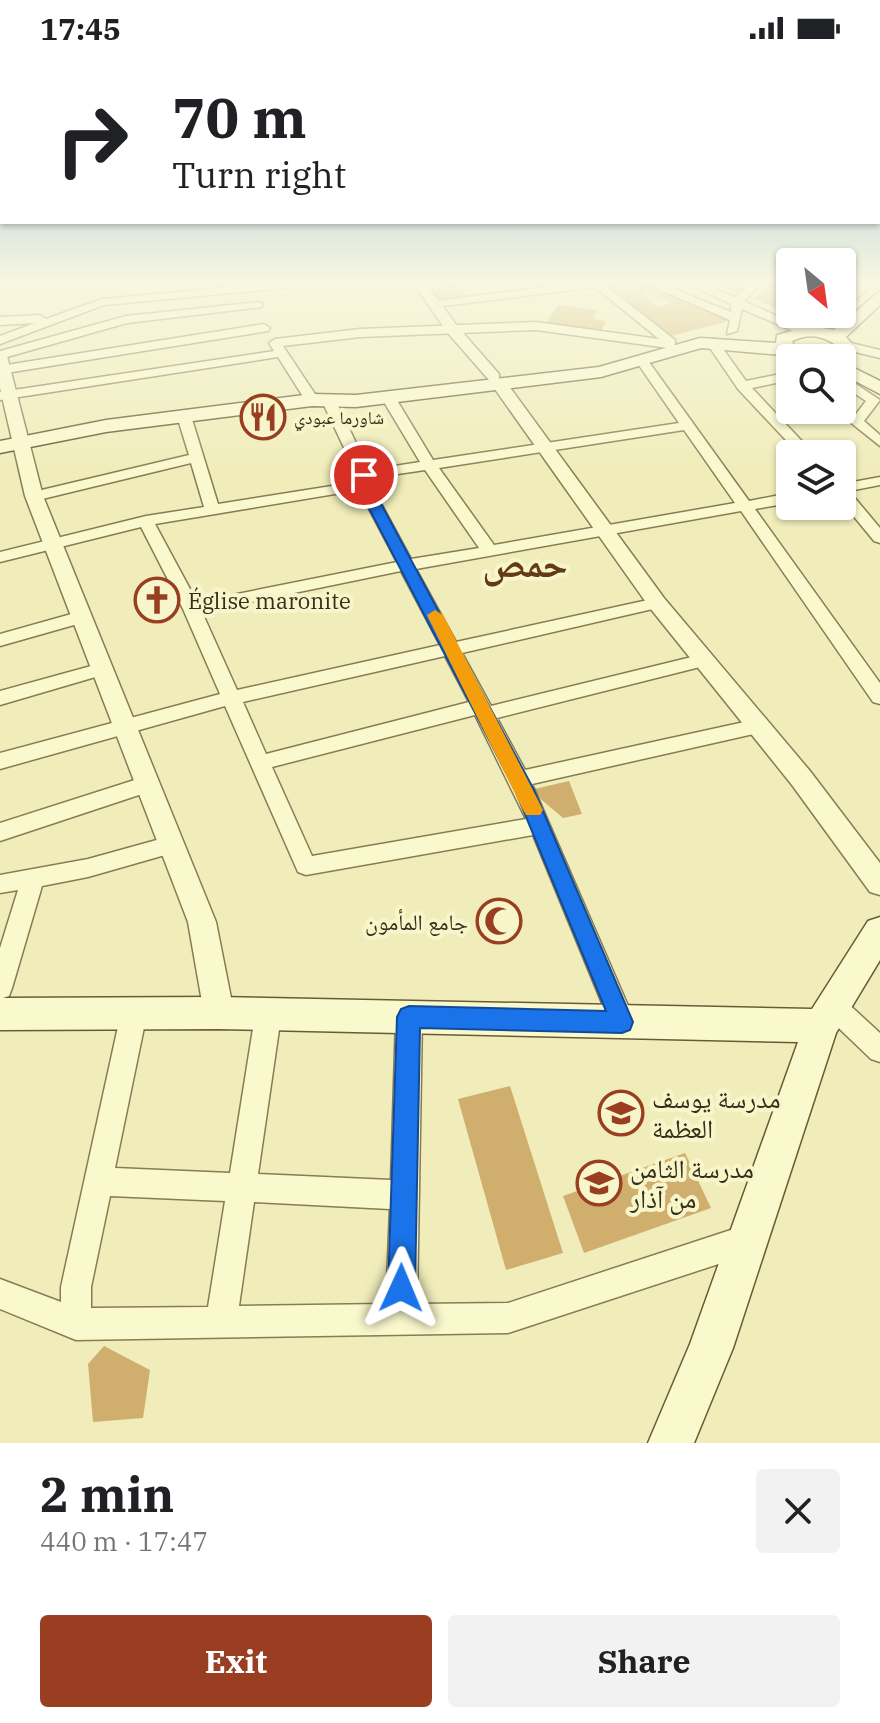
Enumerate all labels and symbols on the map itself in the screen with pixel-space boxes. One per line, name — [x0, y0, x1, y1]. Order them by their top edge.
north arrow — [776, 248, 856, 328]
restaurant icon: شاورما عبودي — [239, 393, 287, 441]
place label: شاورما عبودي — [294, 406, 384, 432]
pin — [330, 441, 398, 509]
district label: حمص — [482, 538, 568, 587]
church icon: Église maronite — [133, 576, 181, 624]
place label: Église maronite — [188, 586, 351, 615]
mosque icon: جامع المأمون — [475, 897, 523, 945]
place label: جامع المأمون — [365, 907, 468, 936]
place label: مدرسة يوسف العظمة — [652, 1081, 781, 1145]
school or university icon: مدرسة يوسف العظمة — [597, 1089, 645, 1137]
place label: مدرسة الثامن من آذار — [629, 1151, 754, 1215]
school or university icon: مدرسة الثامن من آذار — [575, 1159, 623, 1207]
position arrow — [359, 1246, 443, 1330]

